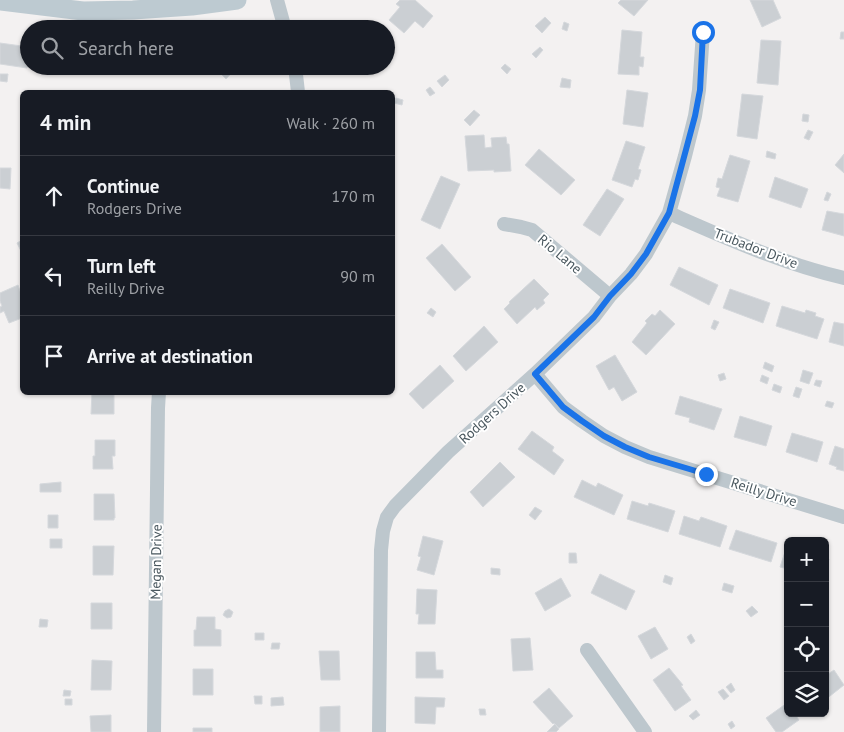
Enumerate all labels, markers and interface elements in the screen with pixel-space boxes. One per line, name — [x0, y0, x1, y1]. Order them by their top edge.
search box — [20, 20, 395, 75]
route start — [692, 21, 715, 44]
icon: search — [38, 34, 66, 62]
text: Search here — [78, 36, 174, 60]
text: 4 min — [40, 109, 91, 136]
text: Walk · 260 m — [286, 113, 375, 133]
text: Continue — [87, 174, 159, 198]
icon: ahead — [40, 182, 68, 210]
text: 170 m — [332, 186, 375, 206]
text: Rodgers Drive — [87, 198, 182, 218]
street label: Trubador Drive — [712, 224, 800, 272]
street label: Rio Lane — [534, 230, 586, 278]
text: Turn left — [87, 254, 156, 278]
icon: left — [40, 262, 68, 290]
text: 90 m — [340, 266, 375, 286]
text: Reilly Drive — [87, 278, 165, 298]
icon: arrive — [40, 342, 68, 370]
text: Arrive at destination — [87, 344, 253, 368]
street label: Rodgers Drive — [455, 379, 529, 447]
route end — [695, 463, 718, 486]
street label: Reilly Drive — [729, 473, 799, 511]
street label: Megan Drive — [146, 524, 166, 600]
map controls — [784, 537, 829, 717]
button: + — [784, 537, 829, 582]
button: − — [784, 582, 829, 627]
button: locate — [784, 627, 829, 672]
button: layers — [784, 672, 829, 717]

